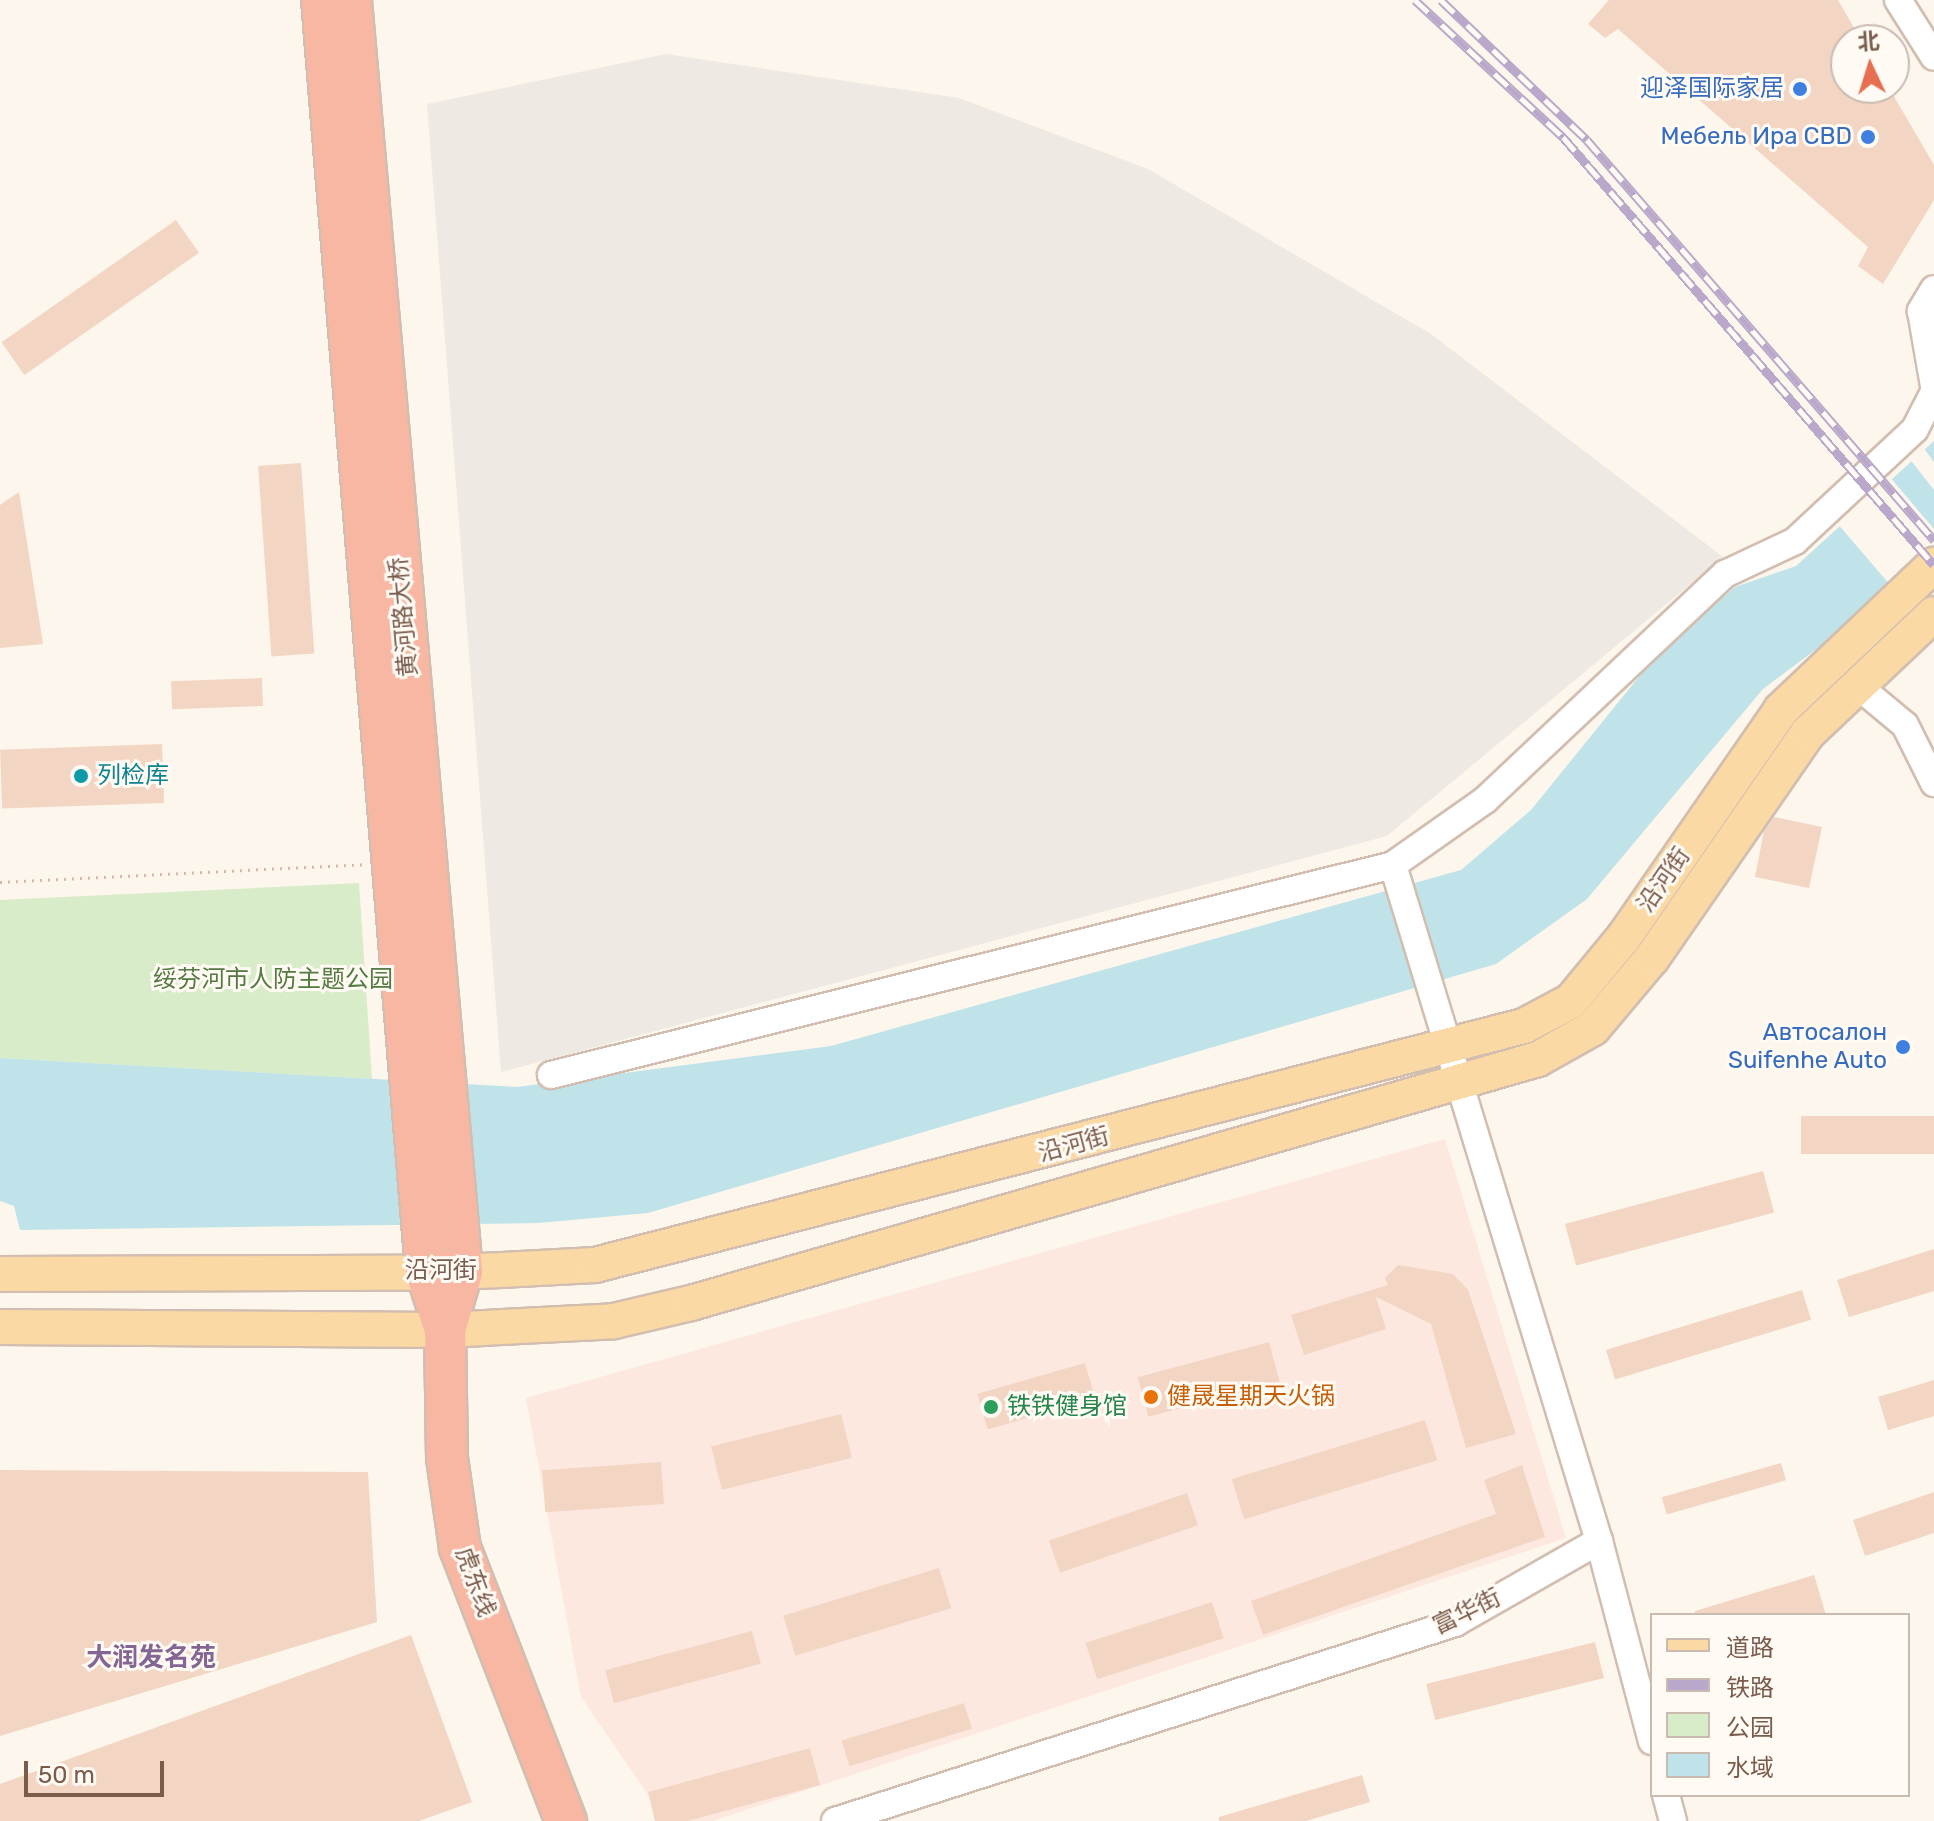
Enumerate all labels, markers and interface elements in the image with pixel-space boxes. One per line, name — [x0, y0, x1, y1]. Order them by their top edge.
north arrow — [1830, 24, 1910, 104]
text: 北 — [1857, 27, 1880, 56]
place label: 迎泽国际家居 — [1640, 75, 1784, 103]
marker: 迎泽国际家居 — [1791, 80, 1809, 98]
place label: Мебель Ира CBD — [1661, 123, 1852, 151]
marker: Мебель Ира CBD — [1859, 128, 1877, 146]
street label: 黄河路大桥 — [384, 556, 424, 678]
place label: 列检库 — [97, 762, 169, 790]
marker: 列检库 — [72, 767, 90, 785]
street label: 沿河街 — [1632, 842, 1696, 918]
park label: 绥芬河市人防主题公园 — [153, 966, 393, 994]
place label: Автосалон Suifenhe Auto — [1727, 1019, 1887, 1075]
marker: Автосалон Suifenhe Auto — [1894, 1038, 1912, 1056]
street label: 沿河街 — [1035, 1122, 1113, 1168]
street label: 沿河街 — [405, 1257, 477, 1285]
place label: 健晟星期天火锅 — [1167, 1383, 1335, 1411]
marker: 健晟星期天火锅 — [1142, 1388, 1160, 1406]
place label: 铁铁健身馆 — [1007, 1393, 1127, 1421]
marker: 铁铁健身馆 — [982, 1398, 1000, 1416]
street label: 虎东线 — [449, 1543, 501, 1621]
street label: 富华街 — [1428, 1583, 1506, 1641]
legend — [1650, 1613, 1910, 1797]
text: 道路 — [1726, 1634, 1774, 1662]
district label: 大润发名苑 — [86, 1642, 216, 1674]
text: 铁路 — [1726, 1674, 1774, 1702]
text: 公园 — [1726, 1714, 1774, 1742]
scale bar — [28, 1745, 168, 1795]
text: 水域 — [1726, 1754, 1774, 1782]
text: 50 m — [38, 1761, 95, 1789]

